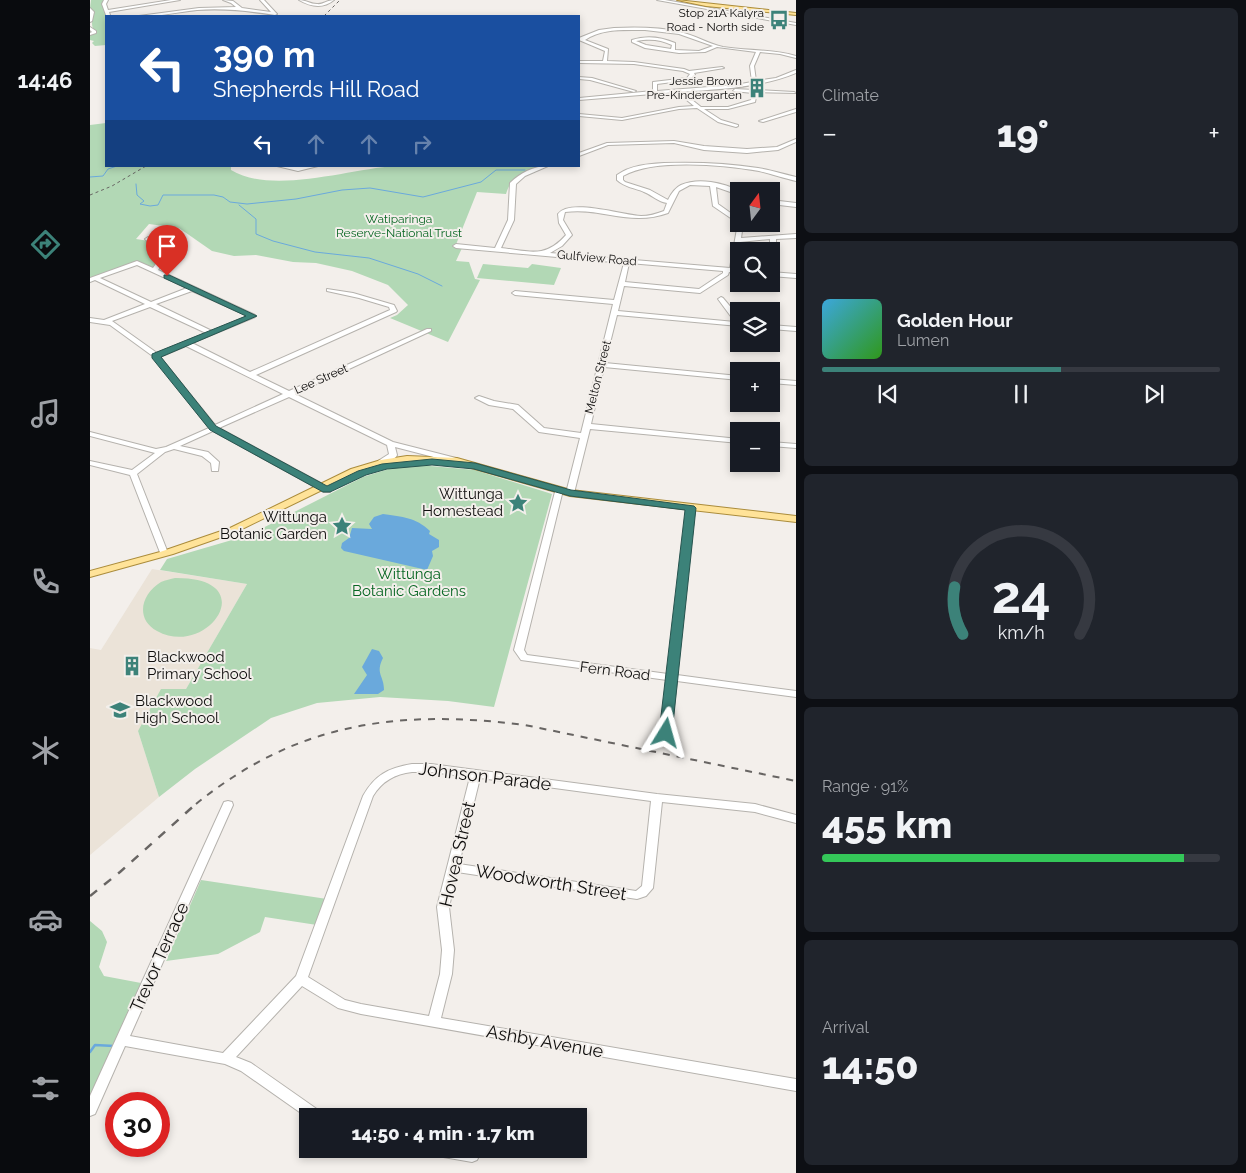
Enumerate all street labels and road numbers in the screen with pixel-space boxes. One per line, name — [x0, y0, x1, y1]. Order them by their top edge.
street label: Gulfview Road — [556, 248, 638, 268]
street label: Melton Street — [582, 339, 614, 415]
street label: Lee Street — [292, 361, 350, 397]
street label: Fern Road — [579, 658, 651, 684]
street label: Johnson Parade — [417, 757, 553, 795]
street label: Hovea Street — [435, 799, 479, 909]
street label: Woodworth Street — [474, 860, 628, 904]
street label: Trevor Terrace — [125, 898, 193, 1015]
street label: Ashby Avenue — [485, 1020, 606, 1062]

